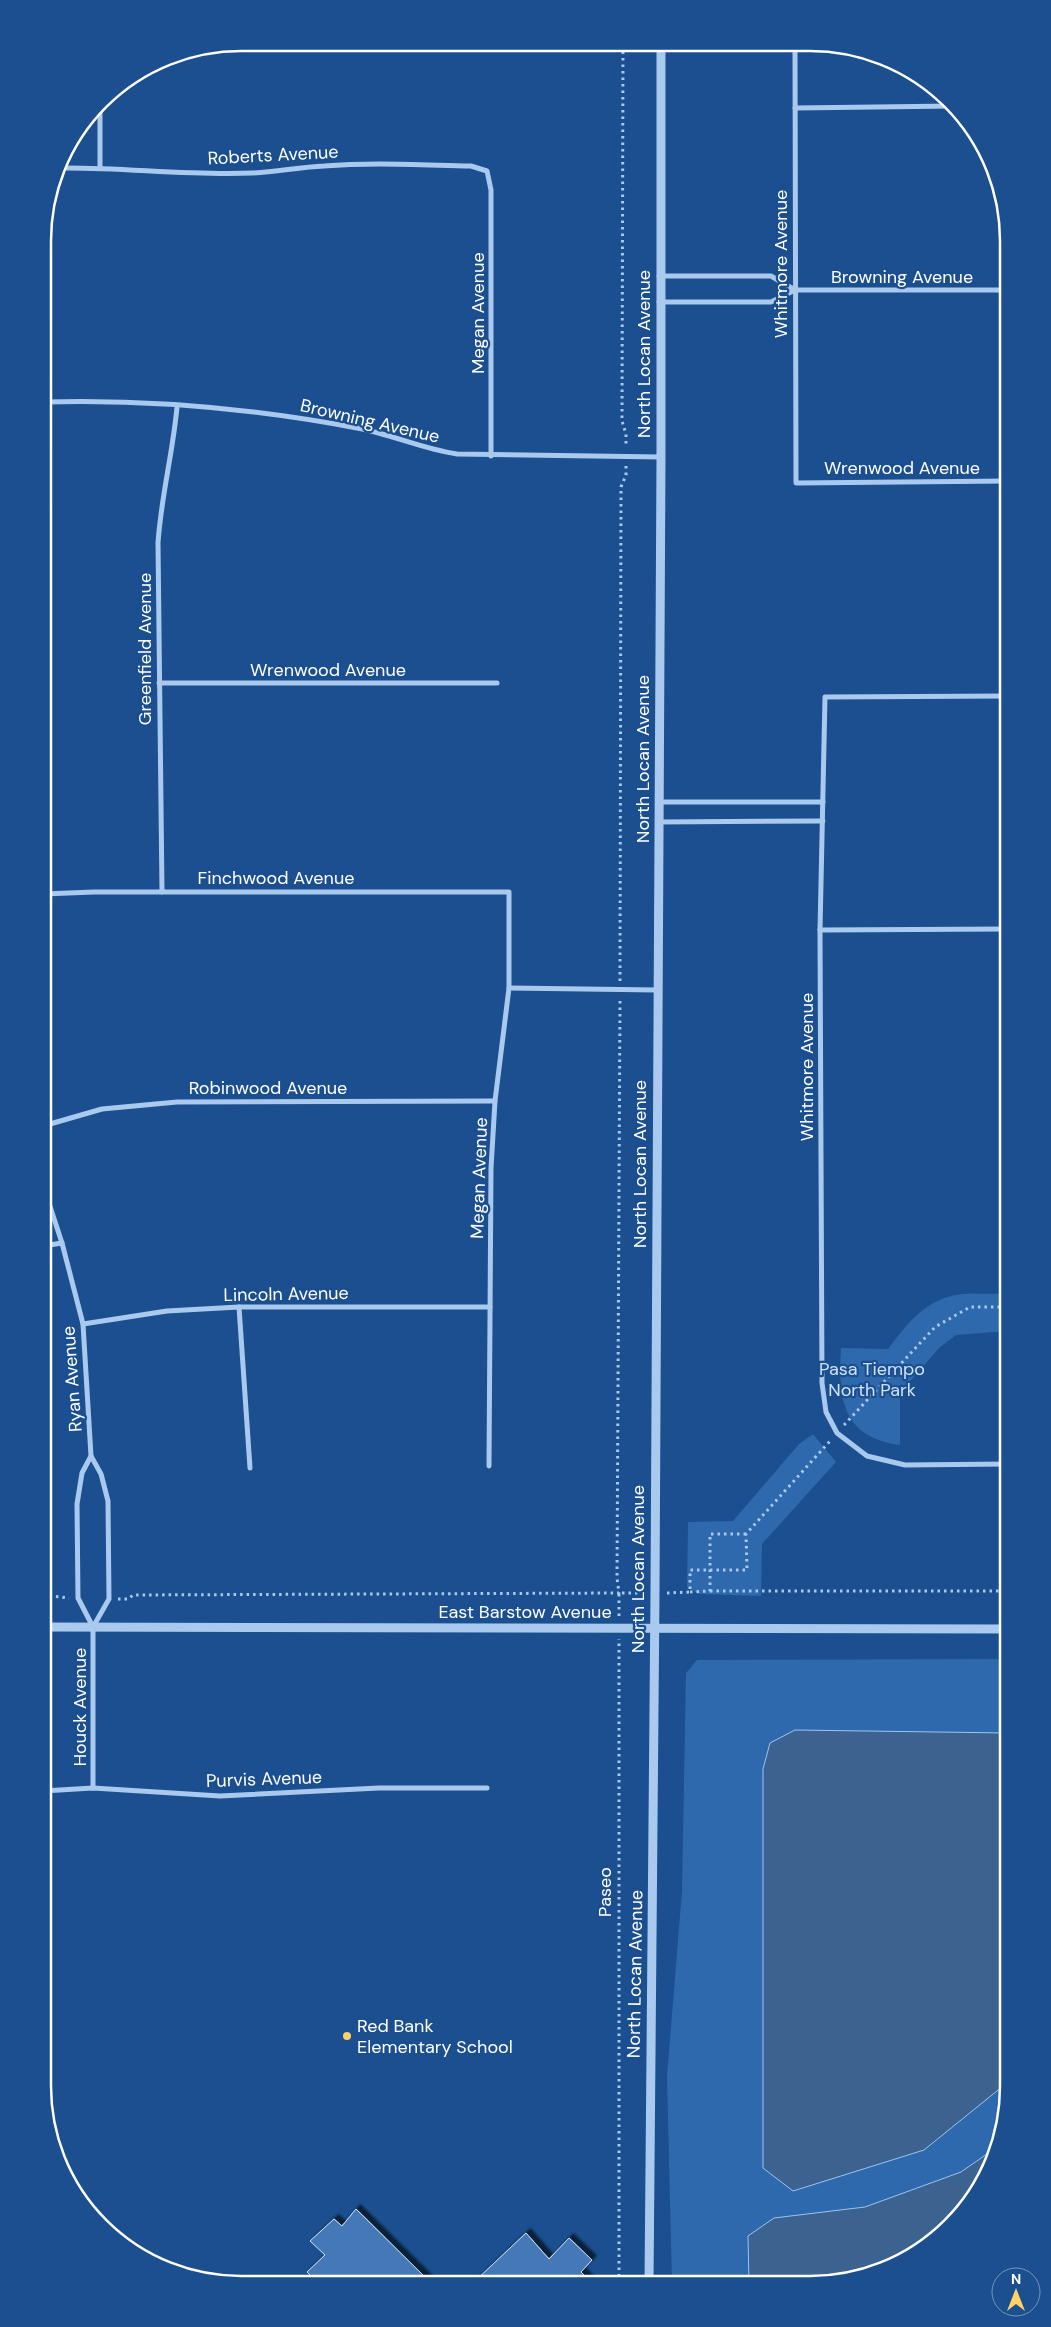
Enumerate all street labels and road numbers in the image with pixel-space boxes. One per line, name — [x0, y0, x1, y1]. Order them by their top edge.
street label: Roberts Avenue — [207, 140, 339, 170]
street label: Whitmore Avenue — [769, 190, 793, 338]
street label: Megan Avenue — [466, 252, 490, 374]
street label: Browning Avenue — [831, 265, 973, 289]
street label: North Locan Avenue — [632, 270, 656, 438]
street label: Browning Avenue — [298, 393, 442, 449]
street label: Wrenwood Avenue — [824, 456, 980, 480]
street label: Greenfield Avenue — [133, 573, 157, 725]
street label: Wrenwood Avenue — [250, 658, 406, 682]
street label: North Locan Avenue — [631, 675, 655, 843]
street label: Finchwood Avenue — [198, 866, 354, 890]
street label: Whitmore Avenue — [795, 993, 819, 1141]
street label: Robinwood Avenue — [189, 1076, 347, 1100]
street label: North Locan Avenue — [628, 1080, 652, 1248]
street label: Megan Avenue — [465, 1117, 493, 1239]
street label: Lincoln Avenue — [223, 1281, 349, 1307]
street label: Ryan Avenue — [56, 1325, 88, 1433]
street label: North Locan Avenue — [626, 1485, 650, 1653]
street label: East Barstow Avenue — [438, 1600, 612, 1624]
street label: Houck Avenue — [68, 1648, 92, 1766]
street label: Purvis Avenue — [206, 1765, 322, 1793]
street label: Paseo — [593, 1867, 617, 1917]
street label: North Locan Avenue — [622, 1890, 648, 2058]

